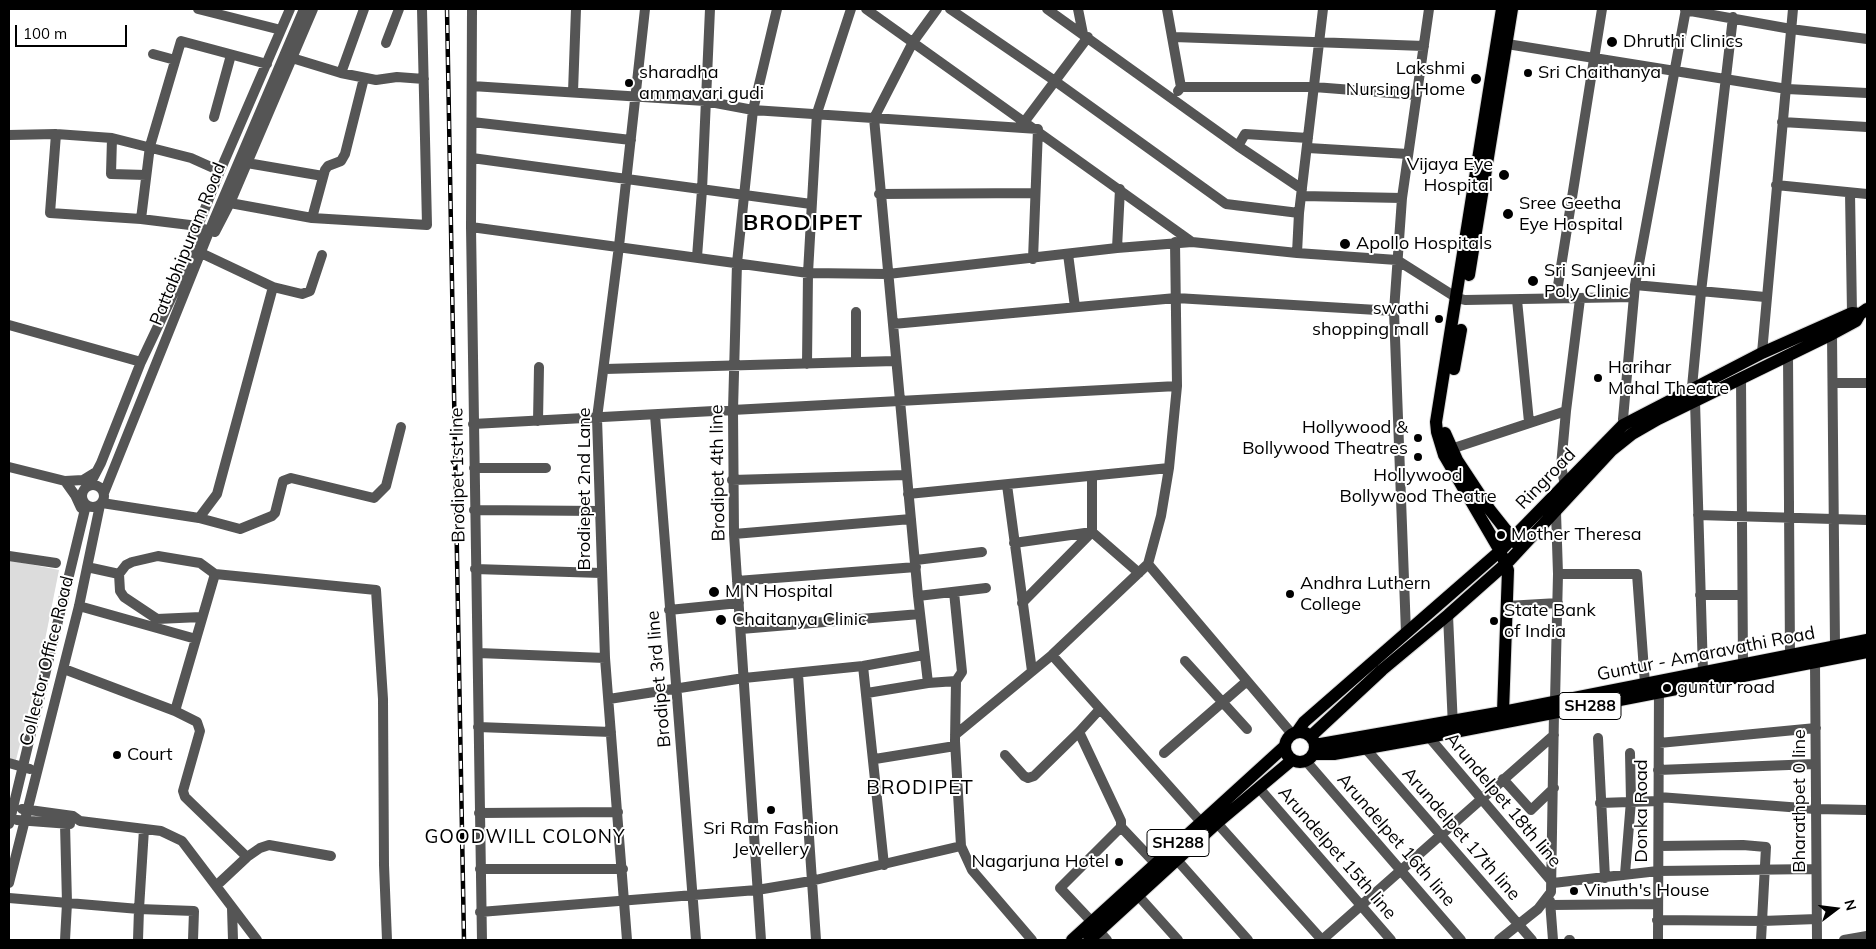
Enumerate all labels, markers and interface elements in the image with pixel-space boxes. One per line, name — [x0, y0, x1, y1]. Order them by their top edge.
scale bar — [18, 15, 130, 47]
text: 100 m — [23, 24, 67, 43]
place label: Dhruthi Clinics — [1623, 31, 1743, 53]
marker: Dhruthi Clinics — [1605, 35, 1619, 49]
place label: Lakshmi Nursing Home — [1346, 58, 1465, 100]
place label: sharadha ammavari gudi — [639, 62, 764, 104]
place label: Sri Chaithanya — [1538, 62, 1661, 84]
marker: Sri Chaithanya — [1522, 67, 1534, 79]
marker: Lakshmi Nursing Home — [1469, 72, 1483, 86]
marker: sharadha ammavari gudi — [623, 77, 635, 89]
place label: Vijaya Eye Hospital — [1407, 154, 1493, 196]
street label: Pattabhipuram Road — [145, 159, 231, 329]
marker: Vijaya Eye Hospital — [1497, 168, 1511, 182]
place label: Sree Geetha Eye Hospital — [1519, 193, 1623, 235]
marker: Sree Geetha Eye Hospital — [1501, 207, 1515, 221]
district label: BRODIPET — [742, 210, 864, 236]
place label: Apollo Hospitals — [1356, 233, 1492, 255]
marker: Apollo Hospitals — [1338, 237, 1352, 251]
place label: Sri Sanjeevini Poly Clinic — [1544, 260, 1656, 302]
marker: Sri Sanjeevini Poly Clinic — [1526, 274, 1540, 288]
place label: swathi shopping mall — [1312, 298, 1429, 340]
marker: swathi shopping mall — [1433, 313, 1445, 325]
place label: Harihar Mahal Theatre — [1608, 357, 1729, 399]
marker: Harihar Mahal Theatre — [1592, 372, 1604, 384]
street label: Brodipet 4th line — [706, 404, 730, 542]
street label: Brodipet 1st line — [446, 407, 470, 543]
street label: Brodiepet 2nd Lane — [574, 407, 596, 571]
place label: Hollywood & Bollywood Theatres — [1242, 417, 1408, 459]
marker: Hollywood & Bollywood Theatres — [1412, 432, 1424, 444]
street label: Ringroad — [1512, 444, 1580, 514]
marker: Hollywood Bollywood Theatre — [1412, 451, 1424, 463]
place label: Hollywood Bollywood Theatre — [1340, 465, 1496, 508]
place label: Mother Theresa — [1511, 524, 1642, 546]
marker: Mother Theresa — [1495, 529, 1507, 541]
place label: Andhra Luthern College — [1300, 573, 1431, 616]
street label: Collector Office Road — [15, 574, 79, 748]
place label: M N Hospital — [725, 581, 833, 603]
marker: M N Hospital — [707, 585, 721, 599]
marker: Andhra Luthern College — [1284, 588, 1296, 600]
place label: State Bank of India — [1504, 600, 1596, 642]
place label: Chaitanya Clinic — [732, 609, 867, 631]
street label: Brodipet 3rd line — [642, 610, 676, 748]
marker: Chaitanya Clinic — [714, 613, 728, 627]
marker: State Bank of India — [1488, 615, 1500, 627]
street label: Guntur - Amaravathi Road — [1595, 622, 1817, 686]
place label: guntur road — [1677, 677, 1775, 699]
marker: guntur road — [1661, 682, 1673, 694]
road number: SH288 — [1559, 692, 1621, 719]
street label: Arundelpet 18th line — [1440, 728, 1566, 872]
street label: Bharathpet 0 line — [1789, 729, 1811, 873]
place label: Court — [127, 744, 173, 766]
marker: Court — [111, 749, 123, 761]
street label: Donka Road — [1631, 759, 1653, 863]
street label: Arundelpet 17th line — [1397, 763, 1525, 905]
street label: Arundelpet 16th line — [1332, 769, 1460, 911]
district label: BRODIPET — [865, 776, 975, 800]
street label: Arundelpet 15th line — [1273, 782, 1401, 924]
marker: Sri Ram Fashion Jewellery — [765, 804, 777, 816]
place label: Sri Ram Fashion Jewellery — [703, 818, 839, 861]
district label: GOODWILL COLONY — [423, 826, 627, 848]
road number: SH288 — [1147, 830, 1209, 856]
place label: Nagarjuna Hotel — [972, 851, 1109, 873]
marker: Nagarjuna Hotel — [1113, 856, 1125, 868]
place label: Vinuth's House — [1584, 880, 1709, 902]
north arrow — [1811, 884, 1861, 934]
marker: Vinuth's House — [1568, 885, 1580, 897]
text: N — [1840, 898, 1861, 913]

